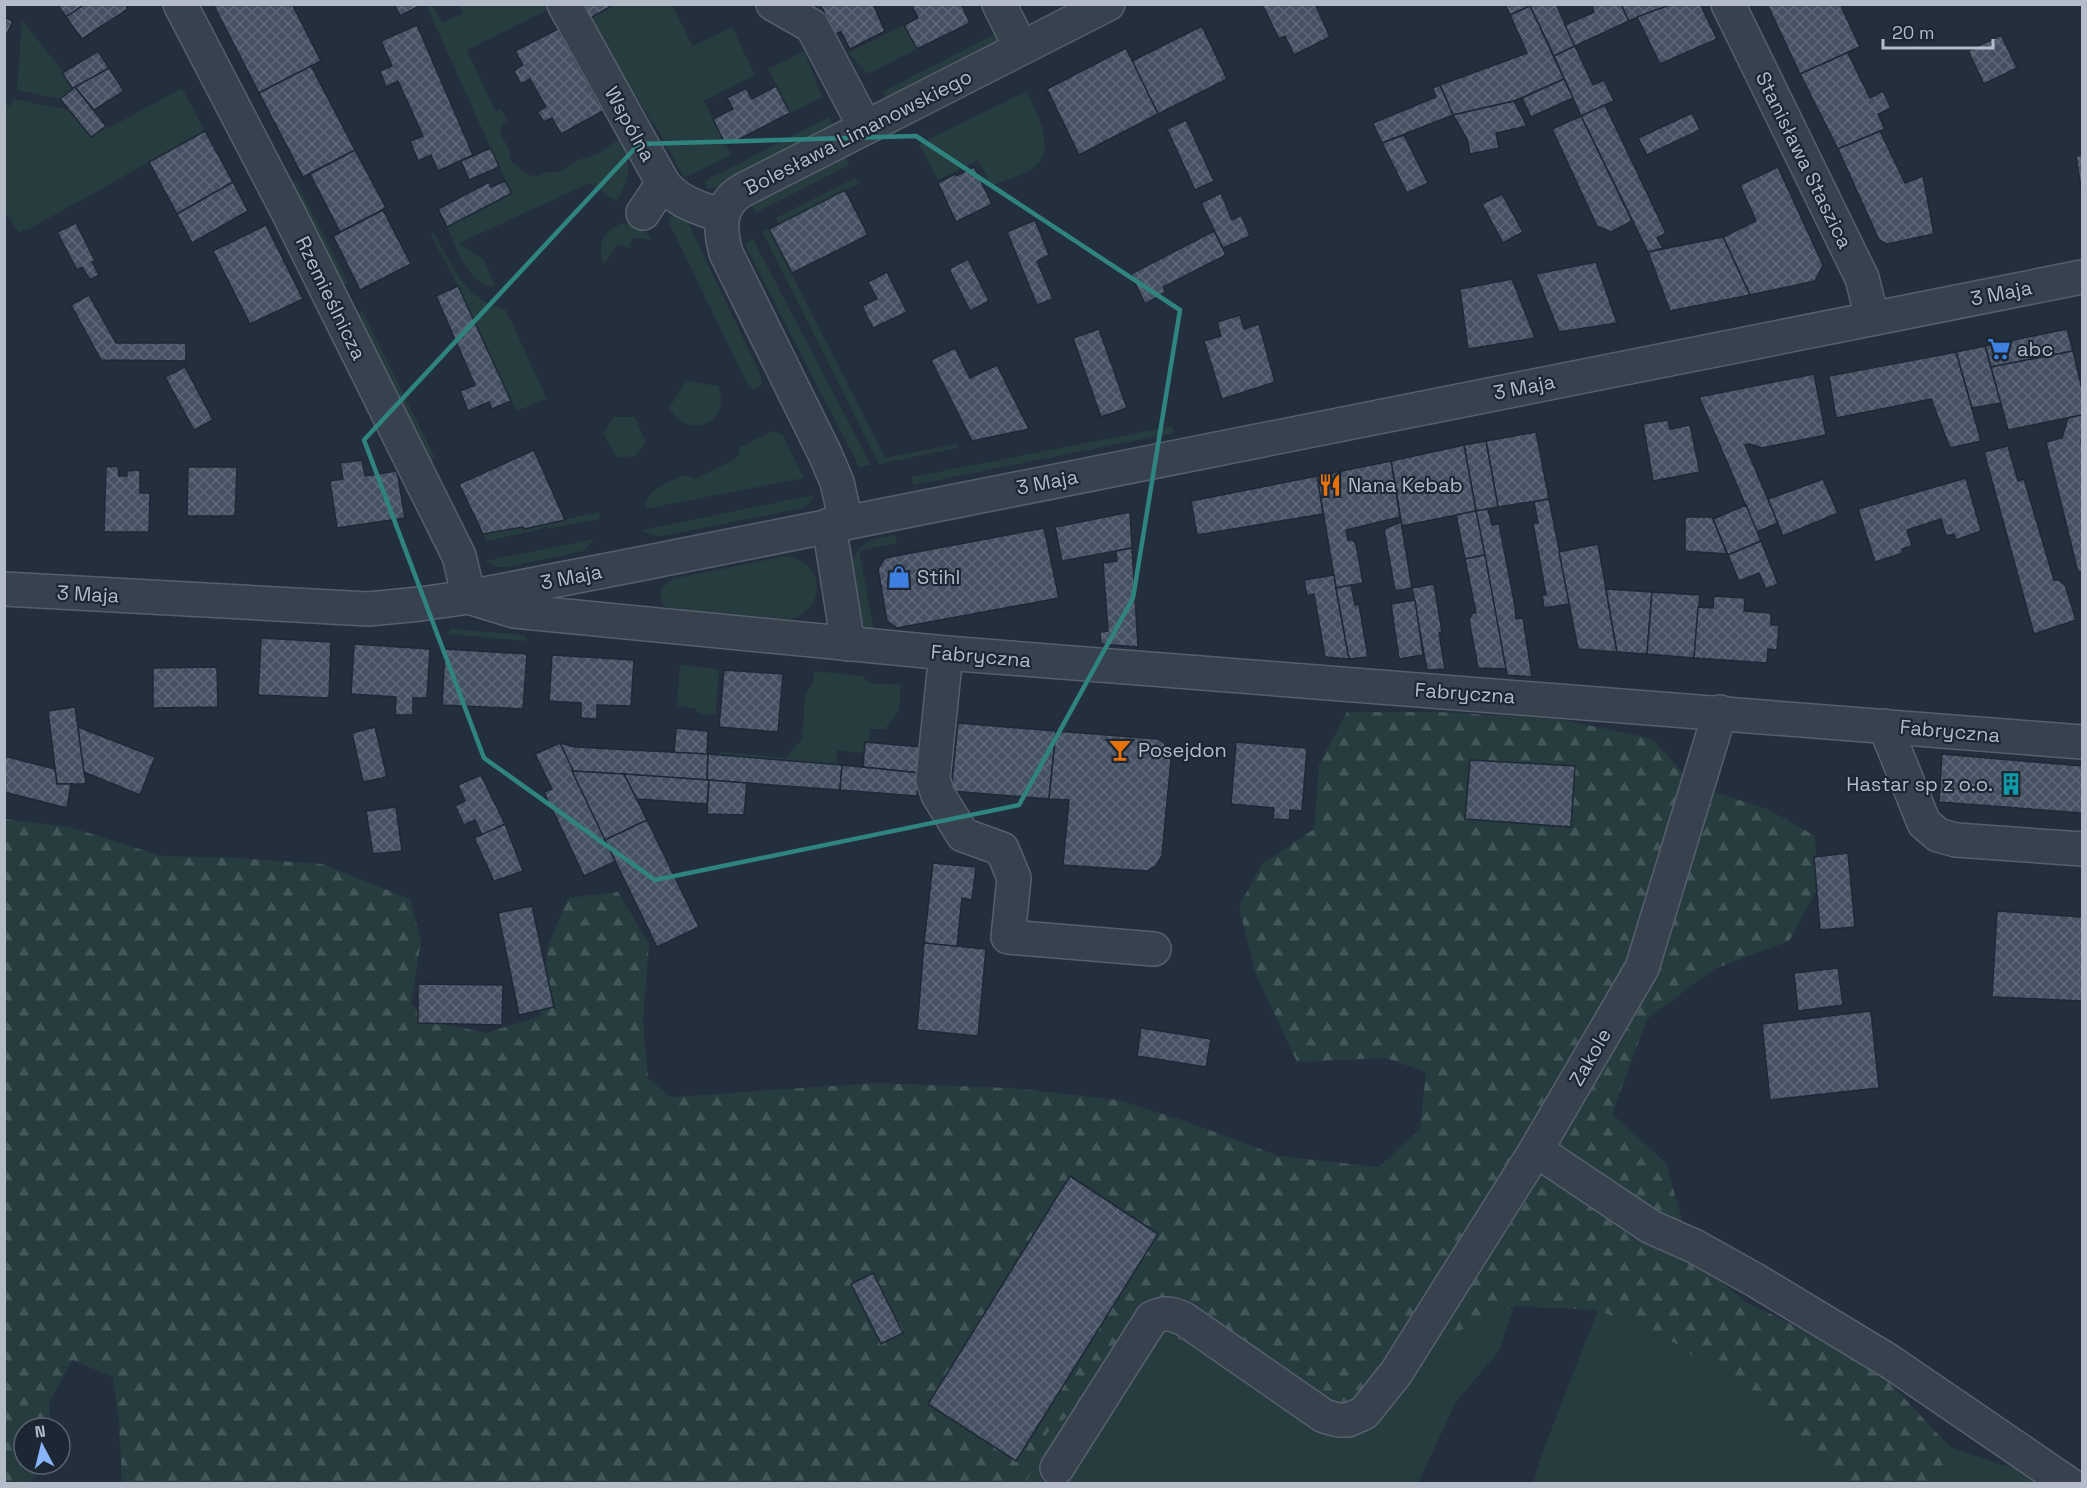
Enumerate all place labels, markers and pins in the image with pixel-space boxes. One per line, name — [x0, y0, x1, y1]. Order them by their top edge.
supermarket icon: abc — [1986, 336, 2012, 362]
place label: abc — [2017, 336, 2053, 362]
restaurant icon: Nana Kebab — [1317, 472, 1343, 498]
place label: Nana Kebab — [1348, 472, 1463, 498]
shop icon: Stihl — [886, 564, 912, 590]
place label: Stihl — [917, 564, 961, 590]
bar icon: Posejdon — [1107, 737, 1133, 763]
place label: Posejdon — [1138, 737, 1227, 763]
place label: Hastar sp z o.o. — [1846, 771, 1993, 797]
building icon: Hastar sp z o.o. — [1998, 771, 2024, 797]

